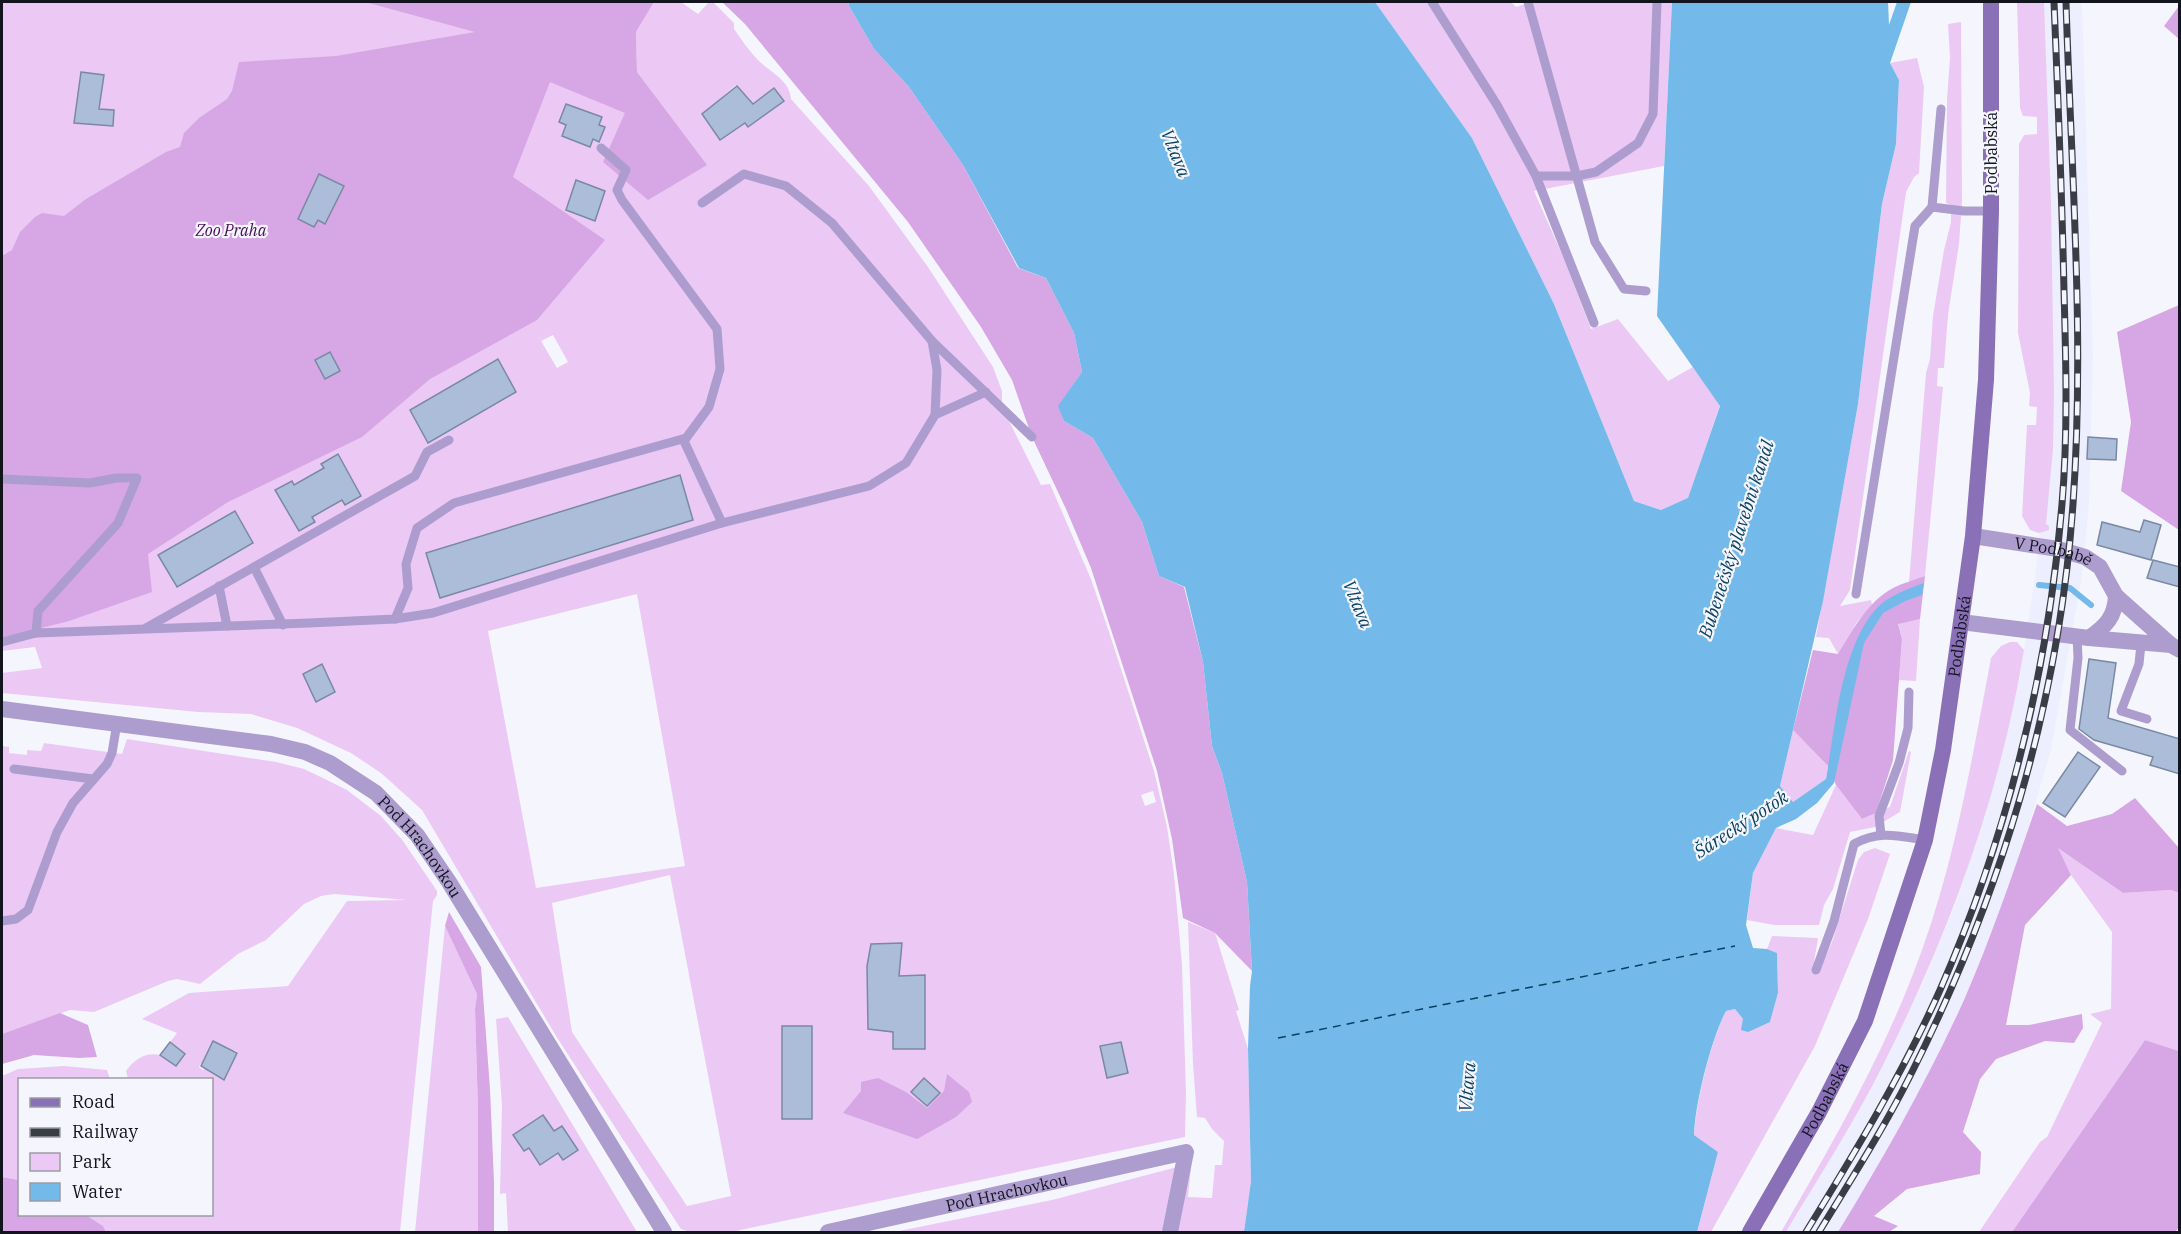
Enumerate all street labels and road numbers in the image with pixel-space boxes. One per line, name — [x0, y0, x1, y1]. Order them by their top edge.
street label: Podbabská — [1981, 112, 2001, 194]
street label: V Podbabě — [2013, 532, 2097, 570]
street label: Podbabská — [1943, 594, 1975, 678]
street label: Pod Hrachovkou — [374, 791, 466, 901]
street label: Podbabská — [1797, 1058, 1853, 1141]
street label: Pod Hrachovkou — [944, 1169, 1070, 1215]

